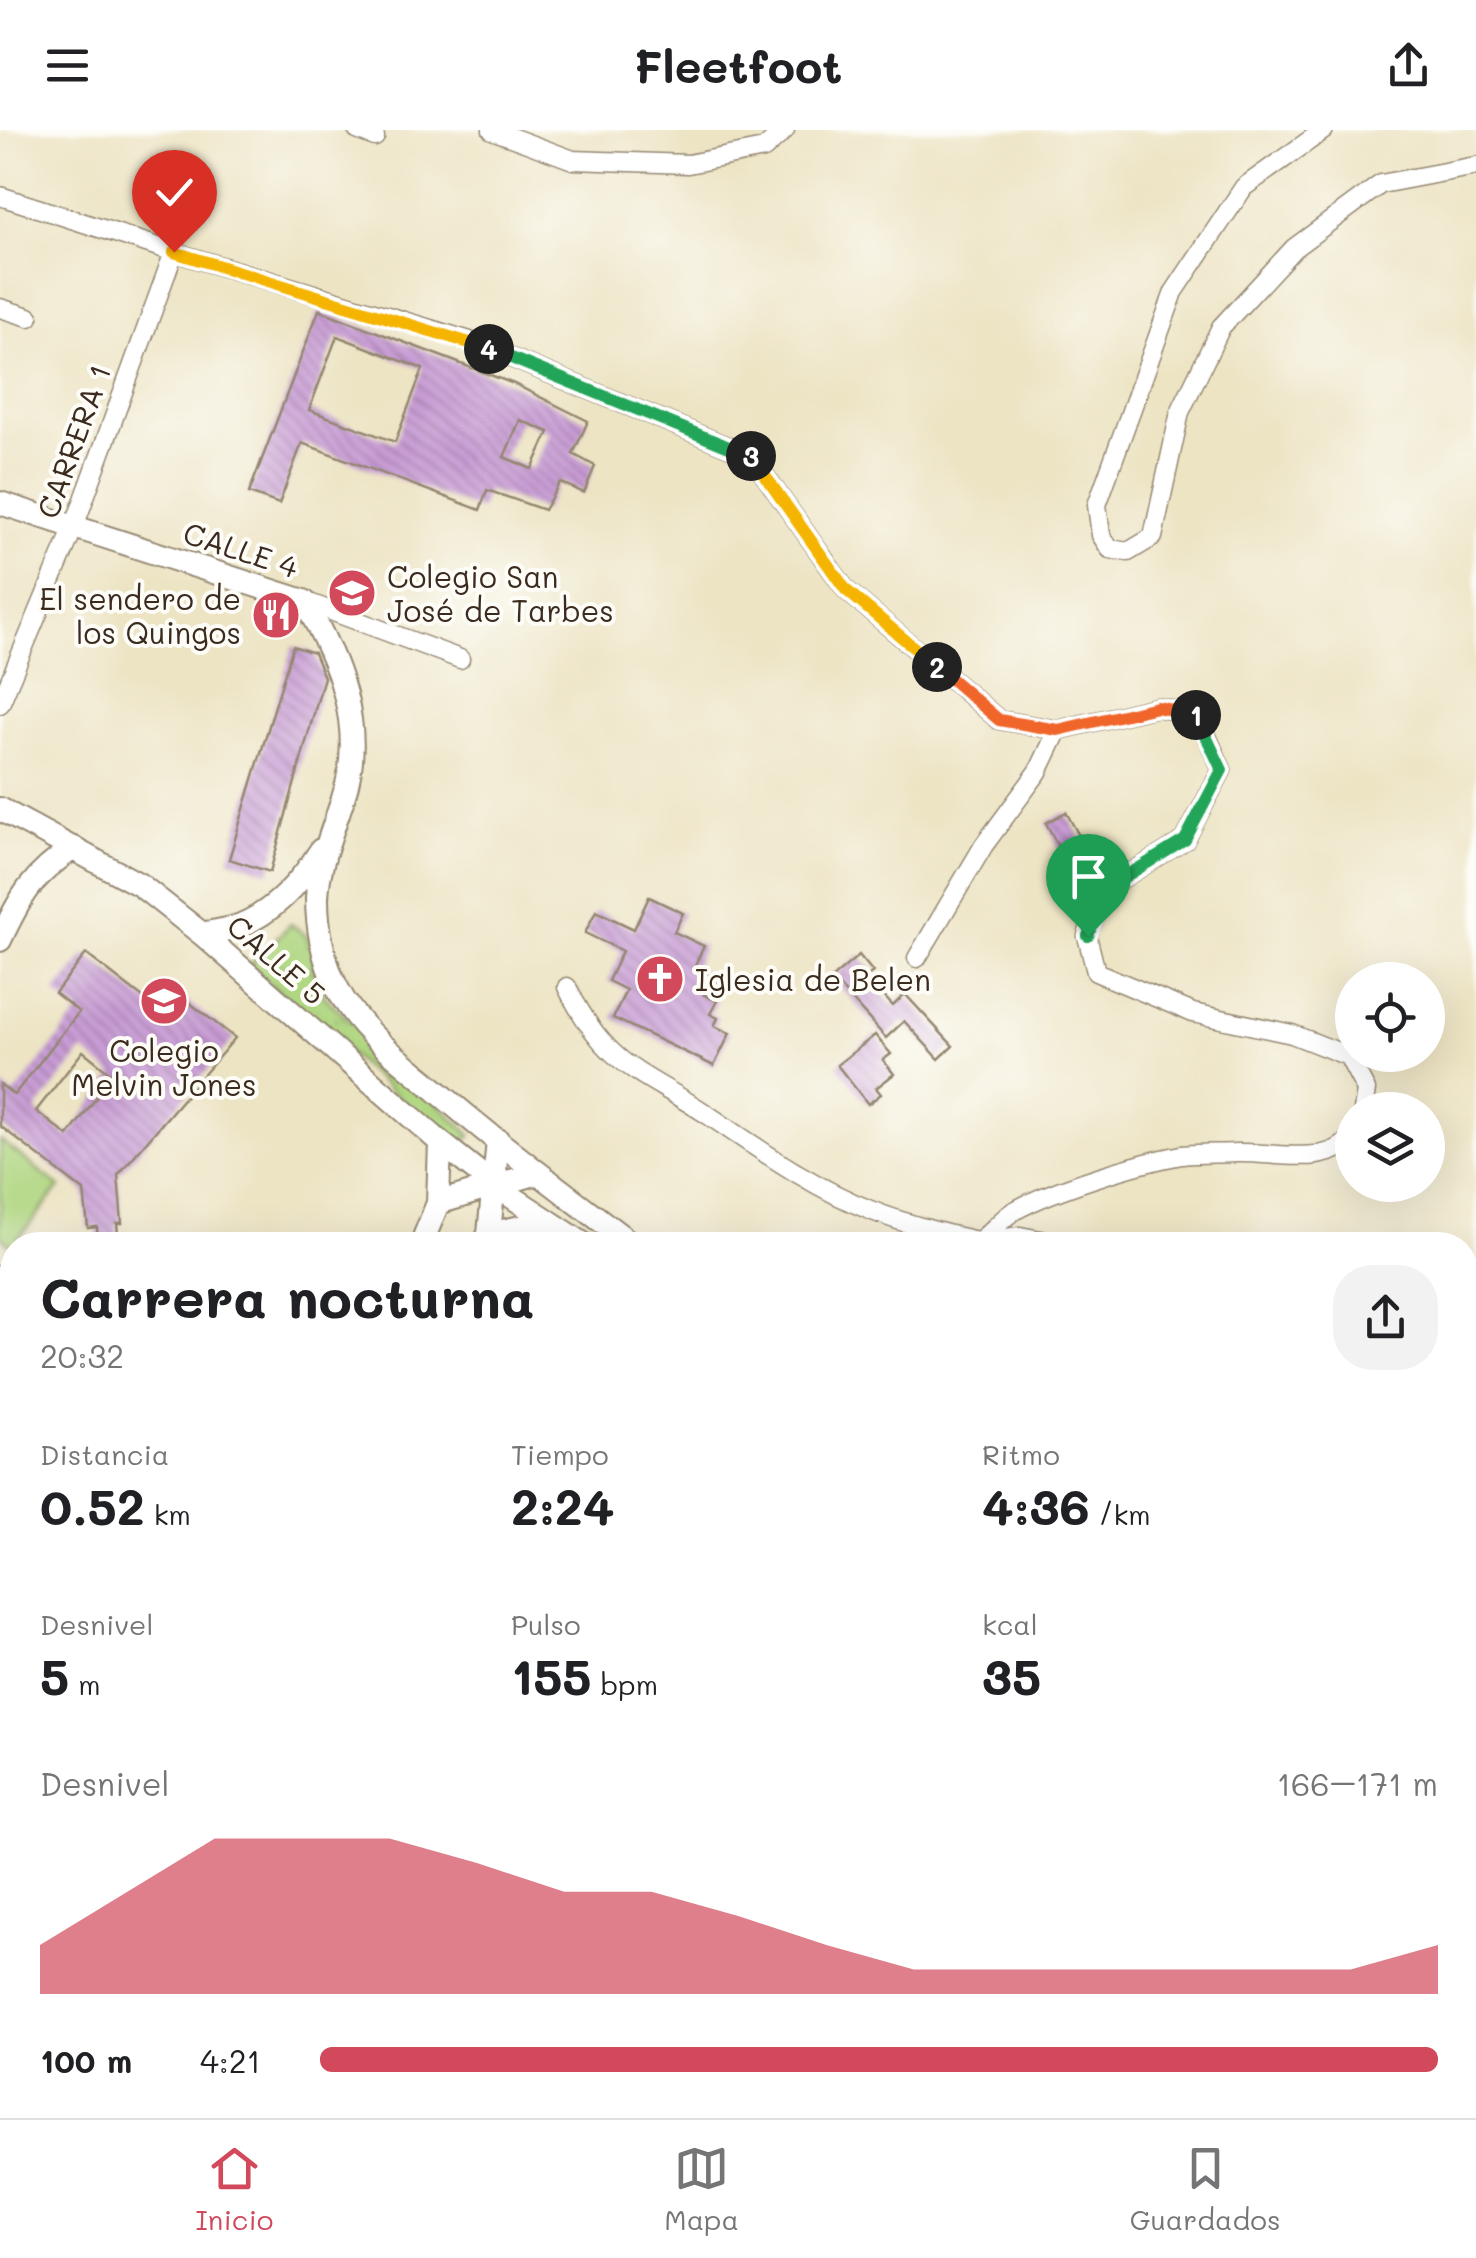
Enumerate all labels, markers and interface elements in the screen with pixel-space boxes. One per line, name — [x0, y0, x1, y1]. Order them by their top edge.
text: Fleetfoot — [634, 36, 842, 94]
icon: menu — [40, 38, 95, 93]
icon: share — [1381, 38, 1436, 93]
pin — [132, 150, 217, 253]
icon: check — [147, 165, 202, 220]
pin: 4 — [464, 324, 514, 374]
text: 4 — [480, 331, 498, 367]
street label: CARRERA 1 — [27, 359, 119, 523]
pin: 3 — [726, 431, 776, 481]
text: 3 — [743, 438, 759, 474]
street label: CALLE 4 — [179, 512, 304, 586]
place label: Colegio San José de Tarbes — [387, 556, 614, 630]
school or university icon: Colegio San José de Tarbes — [326, 567, 378, 619]
place label: El sendero de los Quingos — [39, 578, 241, 652]
restaurant icon: El sendero de los Quingos — [250, 589, 302, 641]
pin: 2 — [912, 642, 962, 692]
text: 2 — [929, 649, 945, 685]
pin: 1 — [1171, 690, 1221, 740]
text: 1 — [1190, 697, 1202, 733]
pin — [1046, 834, 1131, 937]
icon: arrive — [1061, 849, 1116, 904]
street label: CALLE 5 — [219, 905, 335, 1013]
church icon: Iglesia de Belen — [634, 953, 686, 1005]
place label: Iglesia de Belen — [695, 959, 931, 999]
map controls — [1335, 962, 1445, 1202]
button: locate — [1335, 962, 1445, 1072]
school or university icon: Colegio Melvin Jones — [138, 975, 190, 1027]
place label: Colegio Melvin Jones — [71, 1030, 257, 1104]
button: layers — [1335, 1092, 1445, 1202]
text: Carrera nocturna — [40, 1260, 535, 1332]
button: share — [1333, 1265, 1438, 1370]
text: 20:32 — [40, 1334, 124, 1376]
text: Distancia — [40, 1436, 169, 1472]
text: Tiempo — [511, 1436, 609, 1472]
text: Ritmo — [982, 1436, 1060, 1472]
text: 0.52 — [40, 1472, 145, 1538]
text: 2:24 — [511, 1472, 614, 1538]
text: 4:36 — [982, 1472, 1090, 1538]
text: km — [145, 1496, 191, 1532]
text: /km — [1090, 1496, 1151, 1532]
text: Desnivel — [40, 1606, 153, 1642]
text: Pulso — [511, 1606, 581, 1642]
text: kcal — [982, 1606, 1038, 1642]
text: 5 — [40, 1642, 69, 1708]
text: 155 — [511, 1642, 592, 1708]
text: 35 — [982, 1642, 1041, 1708]
text: m — [69, 1666, 100, 1702]
text: bpm — [592, 1666, 658, 1702]
text: Desnivel — [40, 1762, 170, 1804]
text: 166–171 m — [1277, 1762, 1438, 1804]
text: 100 m — [40, 2039, 132, 2081]
text: 4:21 — [200, 2039, 261, 2081]
tab: Inicio — [195, 2141, 273, 2237]
tab: Mapa — [664, 2141, 739, 2237]
tab: Guardados — [1130, 2141, 1281, 2237]

